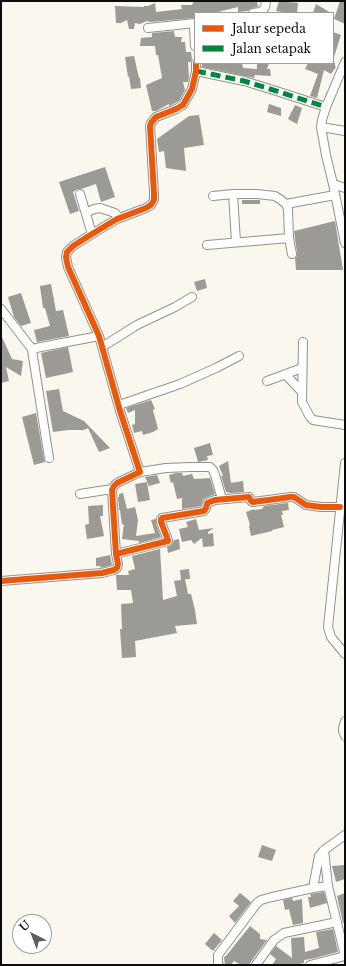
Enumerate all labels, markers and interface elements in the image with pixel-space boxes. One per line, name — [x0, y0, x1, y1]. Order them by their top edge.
legend — [194, 12, 334, 64]
text: Jalur sepeda — [232, 21, 306, 36]
text: Jalan setapak — [232, 41, 311, 56]
north arrow — [12, 914, 52, 954]
text: U — [16, 917, 33, 934]

